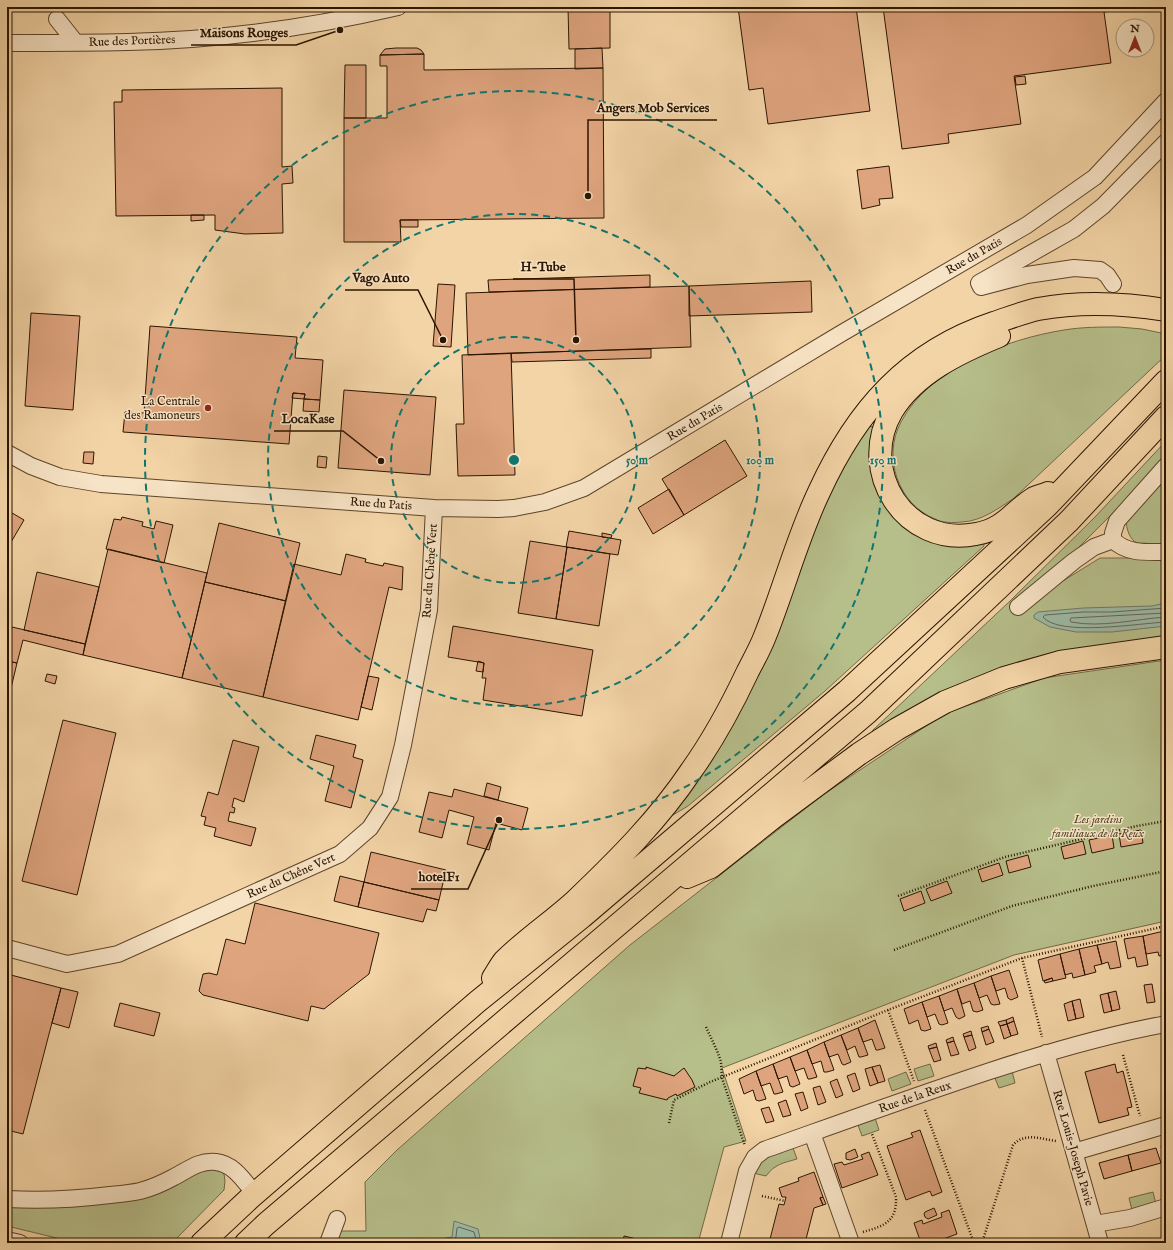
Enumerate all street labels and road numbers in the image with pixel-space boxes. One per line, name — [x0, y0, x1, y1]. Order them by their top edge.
street label: Rue des Portières — [88, 32, 176, 50]
street label: Rue du Patis — [943, 234, 1005, 278]
street label: Rue du Patis — [664, 400, 726, 444]
street label: Rue du Patis — [349, 494, 413, 514]
street label: Rue du Chêne Vert — [419, 523, 441, 619]
street label: Rue du Chêne Vert — [245, 850, 337, 902]
street label: Rue de la Reux — [877, 1078, 953, 1116]
street label: Rue Louis-Joseph Pavie — [1048, 1088, 1097, 1208]

